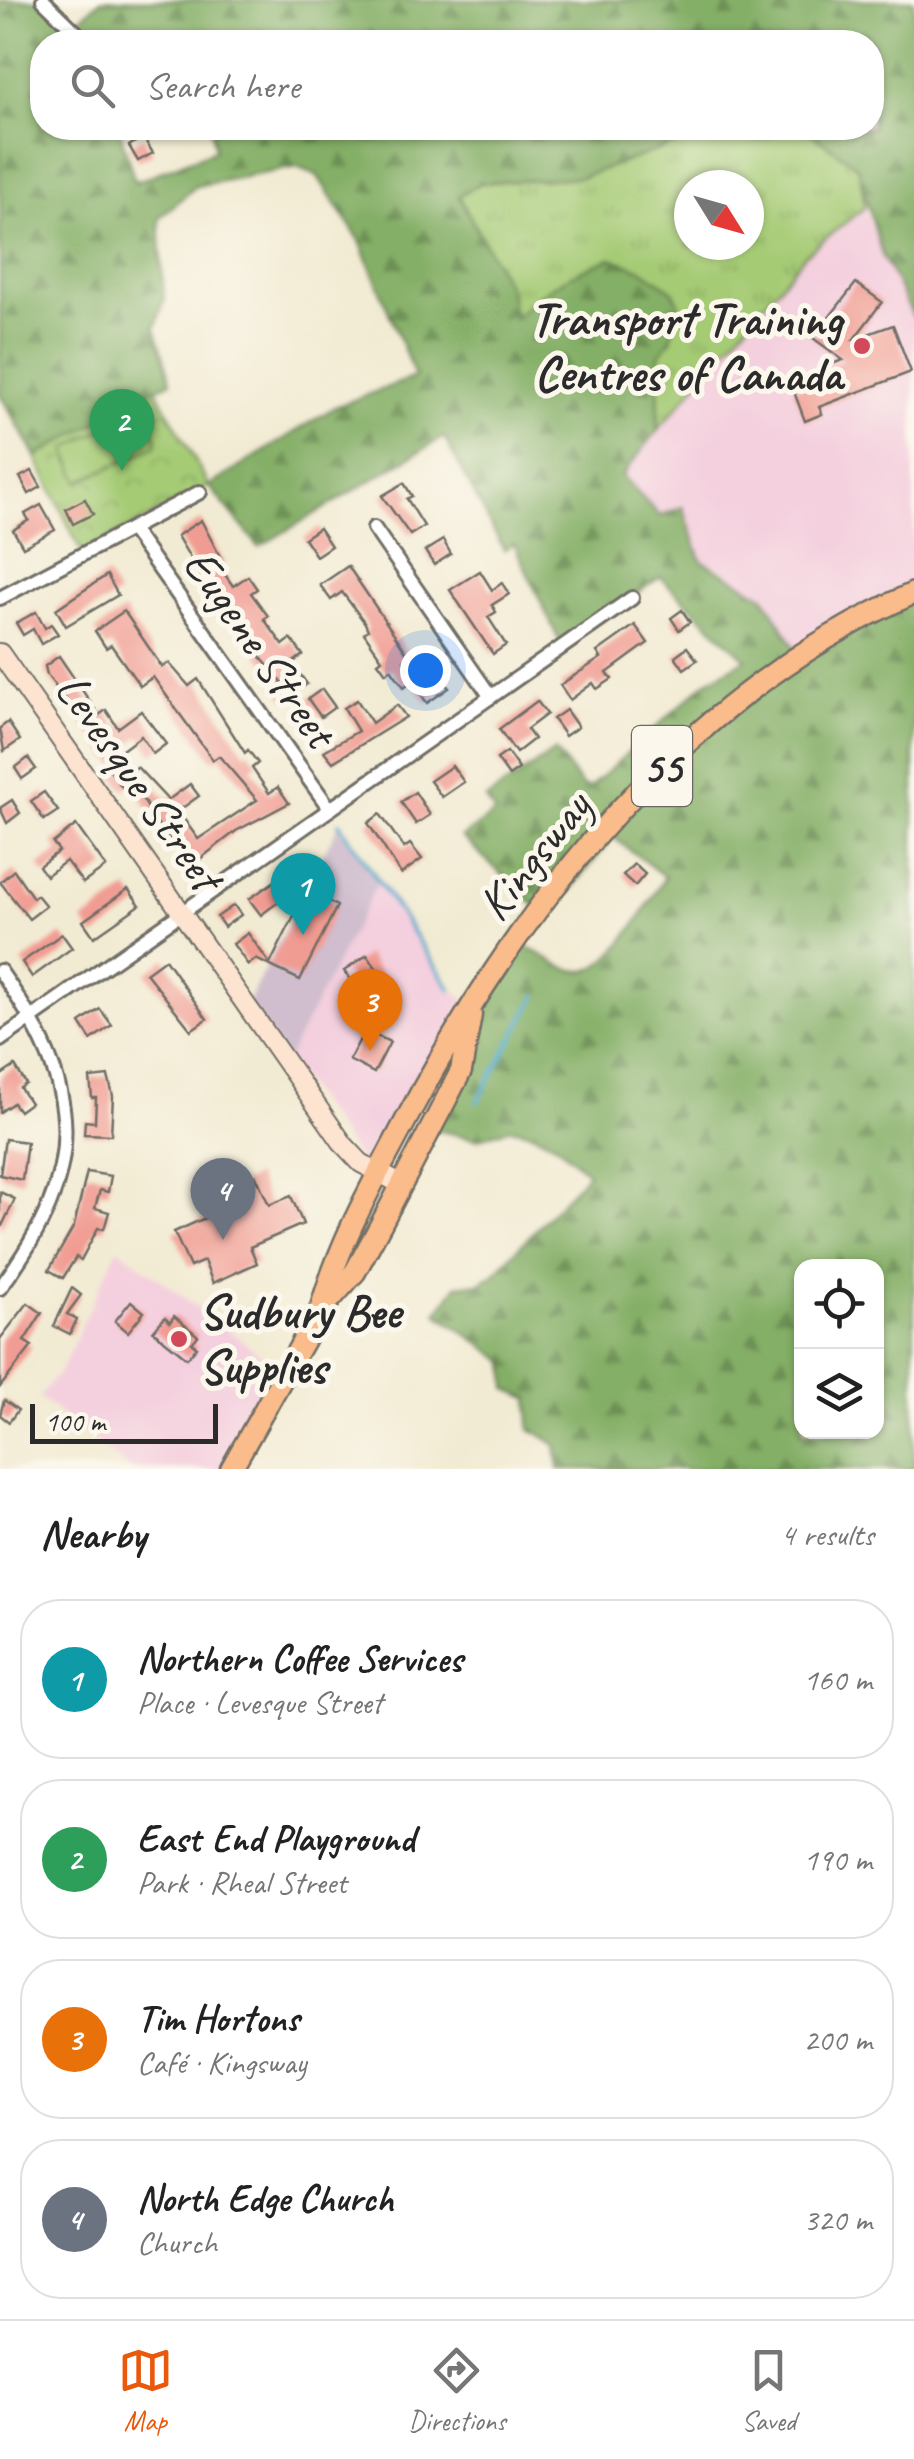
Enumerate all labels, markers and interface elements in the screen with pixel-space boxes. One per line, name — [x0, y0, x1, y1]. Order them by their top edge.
search box — [30, 30, 884, 140]
icon: search — [65, 58, 120, 113]
text: Search here — [145, 62, 300, 109]
north arrow — [674, 170, 764, 260]
place label: Transport Training Centres of Canada — [530, 289, 846, 404]
marker: Transport Training Centres of Canada — [851, 335, 873, 357]
pin: 2 — [90, 388, 154, 471]
street label: Eugene Street — [170, 537, 353, 762]
your location — [400, 645, 451, 696]
street label: Levesque Street — [42, 661, 239, 907]
road number: 55 — [632, 726, 692, 806]
street label: Kingsway — [464, 776, 606, 932]
pin: 1 — [270, 852, 336, 935]
pin: 3 — [338, 968, 402, 1051]
pin: 4 — [190, 1158, 256, 1240]
map controls — [794, 1259, 884, 1439]
button: locate — [794, 1259, 884, 1349]
place label: Sudbury Bee Supplies — [199, 1282, 404, 1397]
marker: Sudbury Bee Supplies — [168, 1328, 190, 1350]
button: layers — [794, 1349, 884, 1439]
scale bar — [30, 1399, 218, 1444]
text: 100 m — [45, 1404, 105, 1439]
text: Nearby — [40, 1508, 146, 1561]
text: 4 results — [780, 1514, 874, 1555]
text: Northern Coffee Services — [137, 1635, 462, 1682]
text: 1 — [67, 1659, 82, 1700]
text: 160 m — [803, 1659, 872, 1700]
text: Place · Levesque Street — [137, 1682, 382, 1723]
text: East End Playground — [137, 1815, 415, 1862]
text: 2 — [67, 1839, 82, 1880]
text: 190 m — [803, 1839, 872, 1880]
text: Park · Rheal Street — [137, 1862, 347, 1903]
text: Tim Hortons — [137, 1995, 299, 2042]
text: 3 — [67, 2019, 82, 2060]
text: 200 m — [803, 2019, 872, 2060]
text: Café · Kingsway — [137, 2042, 306, 2083]
text: North Edge Church — [137, 2175, 393, 2222]
text: 4 — [67, 2199, 82, 2240]
text: 320 m — [803, 2199, 872, 2240]
text: Church — [137, 2222, 217, 2263]
tab: Map — [118, 2343, 173, 2438]
tab: Directions — [408, 2343, 506, 2438]
tab: Saved — [741, 2343, 796, 2438]

